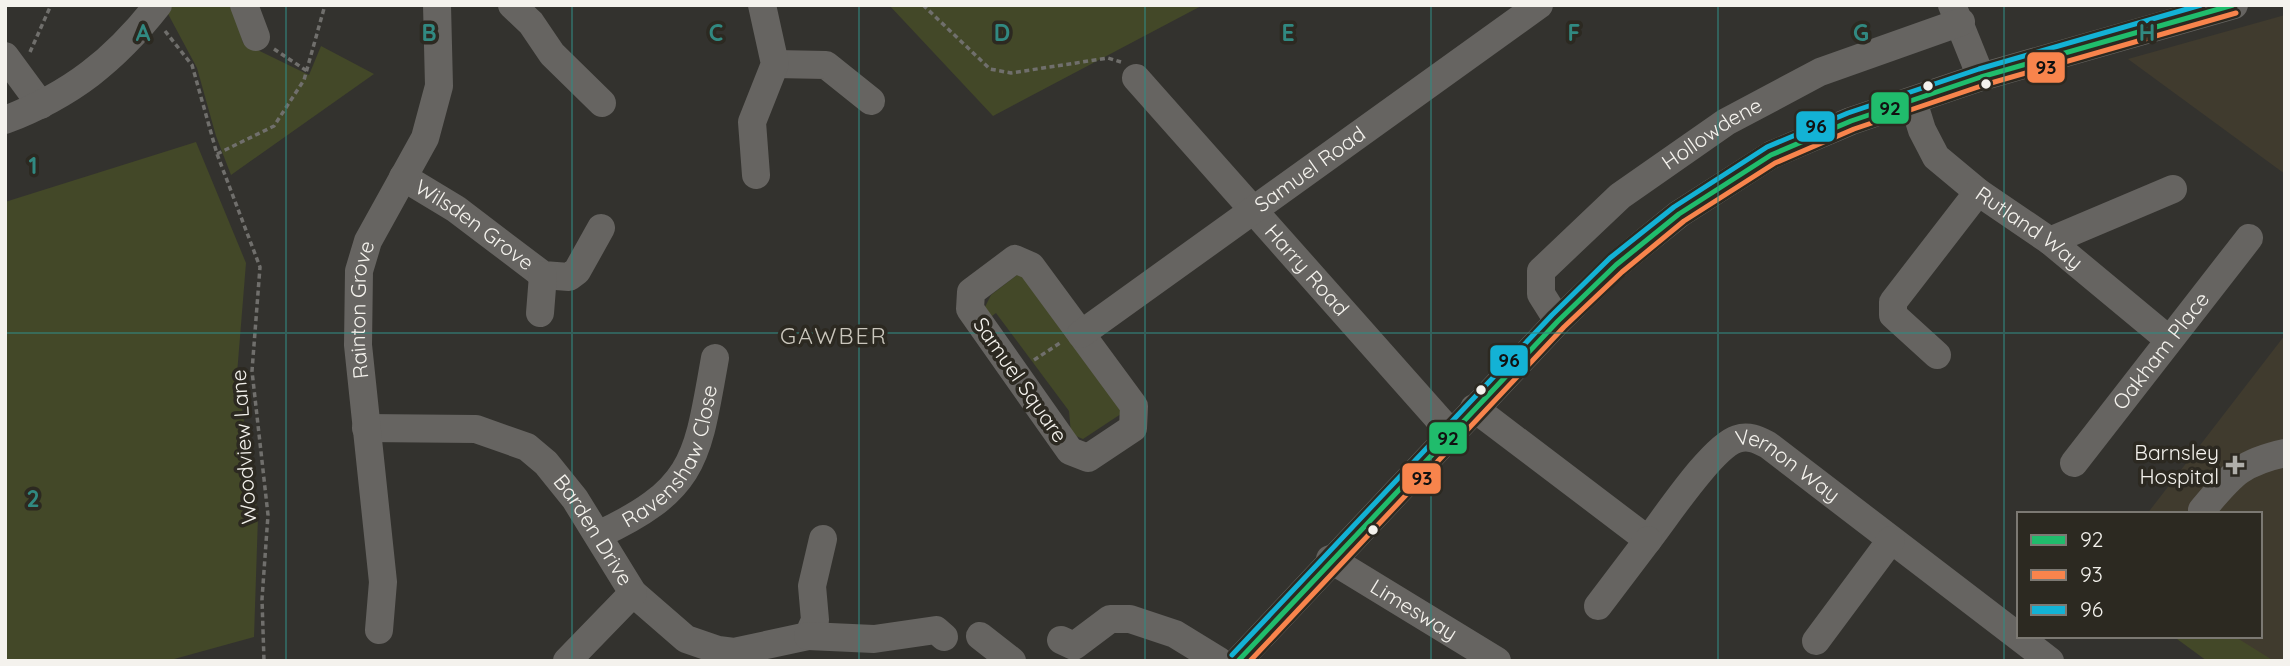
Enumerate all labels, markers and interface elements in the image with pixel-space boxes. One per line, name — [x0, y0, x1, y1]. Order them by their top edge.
text: A — [136, 18, 151, 47]
text: B — [421, 18, 437, 47]
text: C — [709, 18, 723, 47]
text: D — [994, 18, 1010, 47]
text: E — [1281, 18, 1295, 47]
text: F — [1568, 18, 1580, 47]
text: G — [1853, 18, 1869, 47]
text: H — [2139, 18, 2155, 47]
line badge: 93 — [2026, 51, 2066, 84]
text: 93 — [2036, 55, 2057, 79]
unlabelled marker — [1979, 77, 1993, 91]
unlabelled marker — [1921, 79, 1935, 93]
street label: Hollowdene — [1656, 91, 1766, 175]
line badge: 92 — [1870, 91, 1910, 125]
text: 92 — [1879, 96, 1901, 120]
line badge: 96 — [1795, 110, 1836, 143]
text: 96 — [1805, 114, 1827, 138]
street label: Samuel Road — [1249, 120, 1370, 217]
text: 1 — [29, 151, 37, 180]
street label: Wilsden Grove — [411, 173, 539, 275]
street label: Rutland Way — [1971, 180, 2089, 275]
street label: Harry Road — [1260, 218, 1355, 321]
street label: Rainton Grove — [344, 237, 379, 380]
street label: Oakham Place — [2106, 286, 2214, 414]
street label: Samuel Square — [968, 312, 1074, 447]
district label: GAWBER — [780, 321, 888, 350]
line badge: 96 — [1489, 344, 1529, 377]
text: 96 — [1498, 348, 1520, 372]
street label: Woodview Lane — [225, 369, 261, 525]
street label: Ravenshaw Close — [617, 383, 722, 533]
unlabelled marker — [1474, 383, 1488, 397]
line badge: 92 — [1428, 421, 1468, 455]
street label: Vernon Way — [1733, 423, 1845, 507]
text: 92 — [1437, 426, 1459, 450]
place label: Barnsley Hospital — [2134, 439, 2219, 489]
marker: Barnsley Hospital — [2225, 455, 2245, 475]
line badge: 93 — [1401, 462, 1442, 495]
text: 93 — [1412, 466, 1433, 490]
street label: Barden Drive — [548, 469, 639, 590]
text: 2 — [26, 484, 40, 513]
legend — [2017, 512, 2262, 638]
unlabelled marker — [1366, 523, 1380, 537]
text: 92 — [2080, 526, 2103, 552]
text: 93 — [2080, 561, 2103, 587]
street label: Limesway — [1366, 573, 1462, 646]
text: 96 — [2080, 596, 2103, 622]

